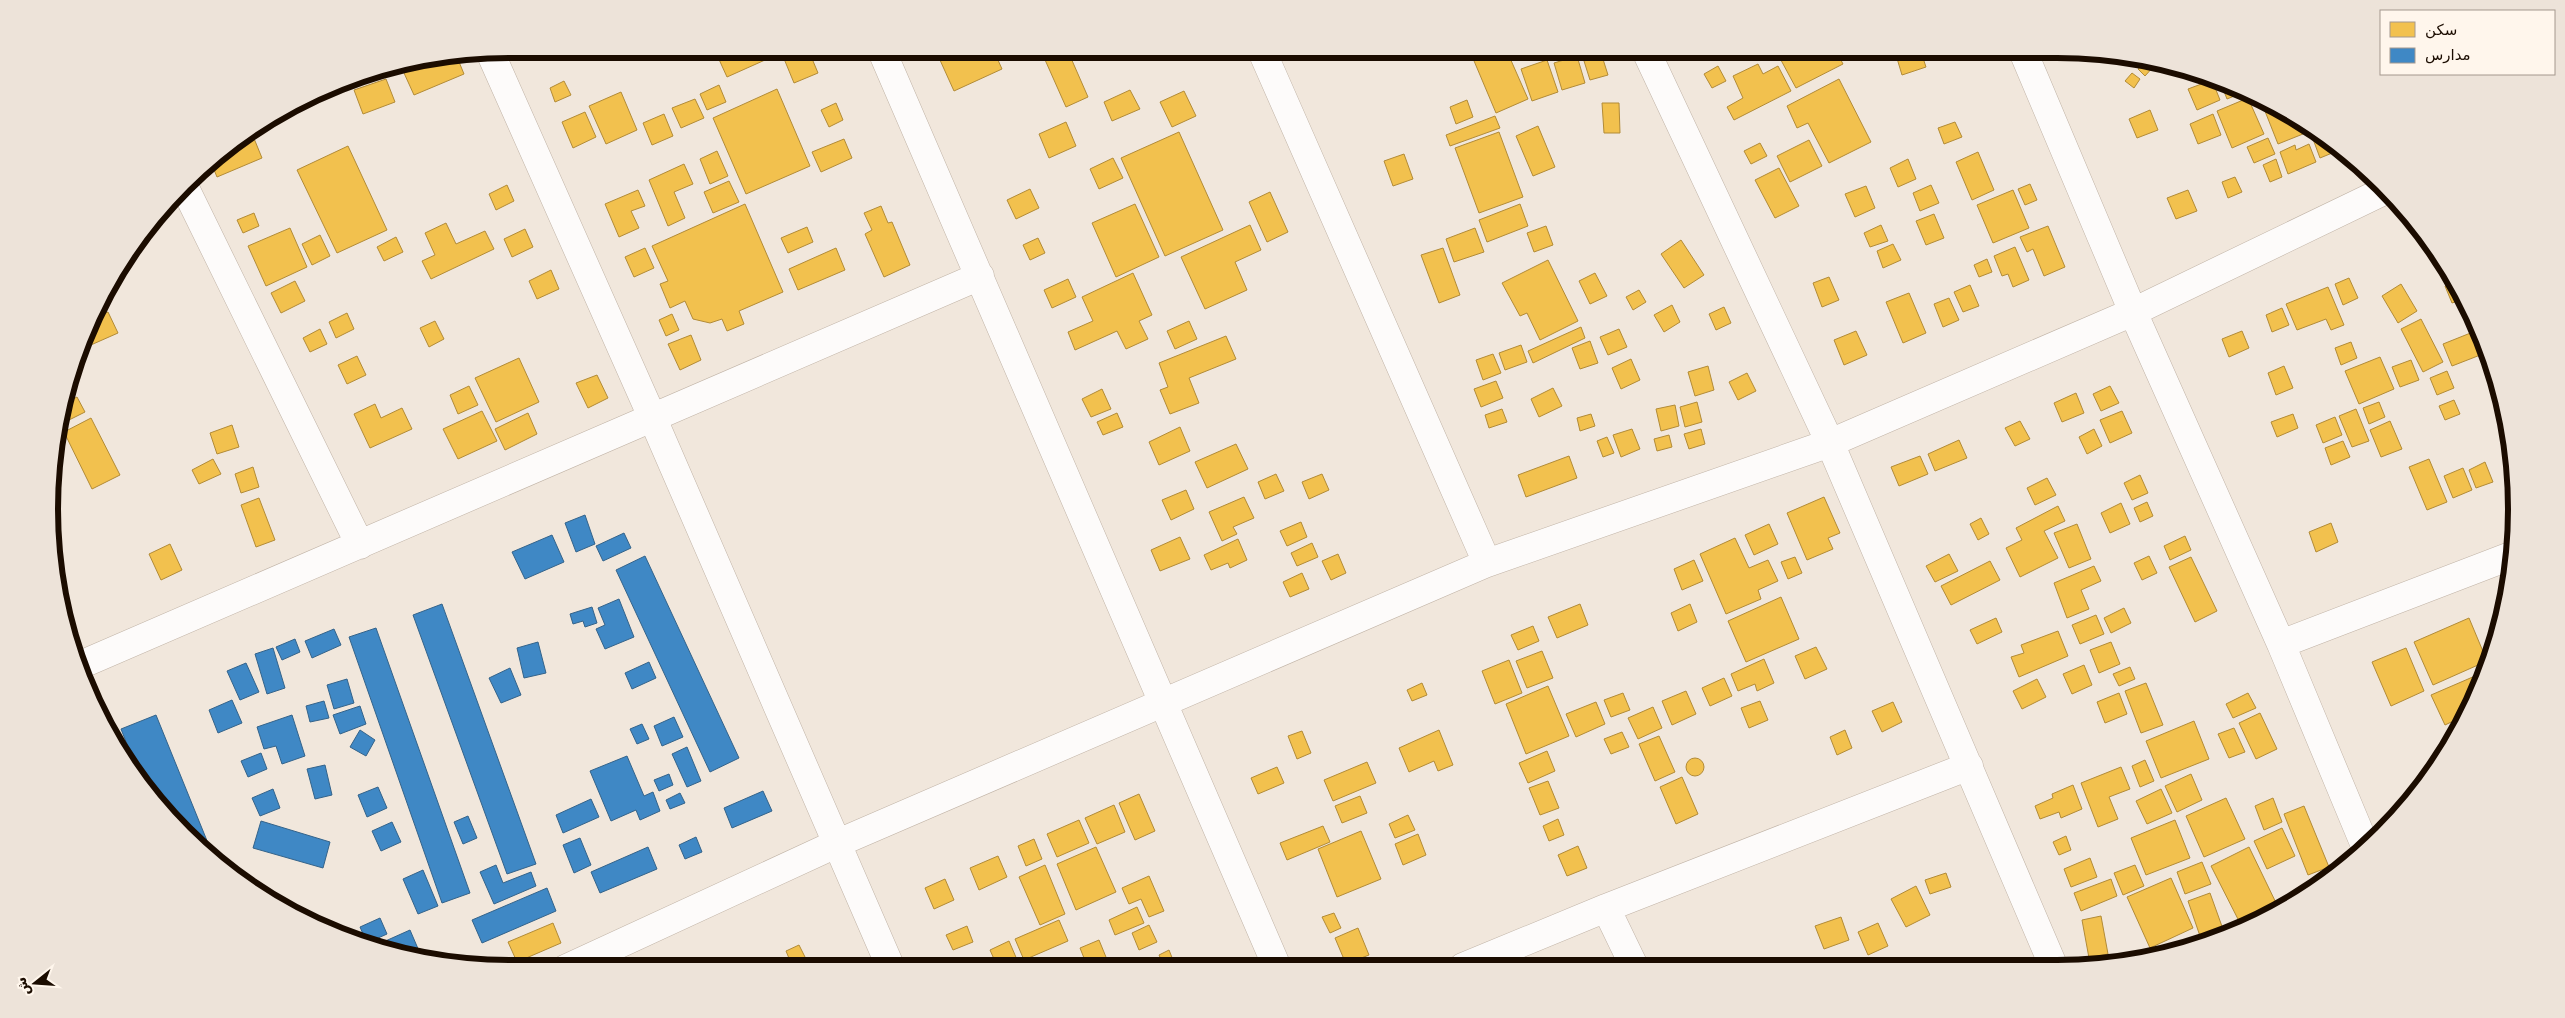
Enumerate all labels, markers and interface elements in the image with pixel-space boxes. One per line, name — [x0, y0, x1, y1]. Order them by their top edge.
legend — [2380, 10, 2555, 75]
text: سكن — [2425, 21, 2457, 39]
text: مدارس — [2425, 46, 2471, 64]
north arrow — [10, 958, 60, 1008]
text: ش — [12, 975, 33, 998]

